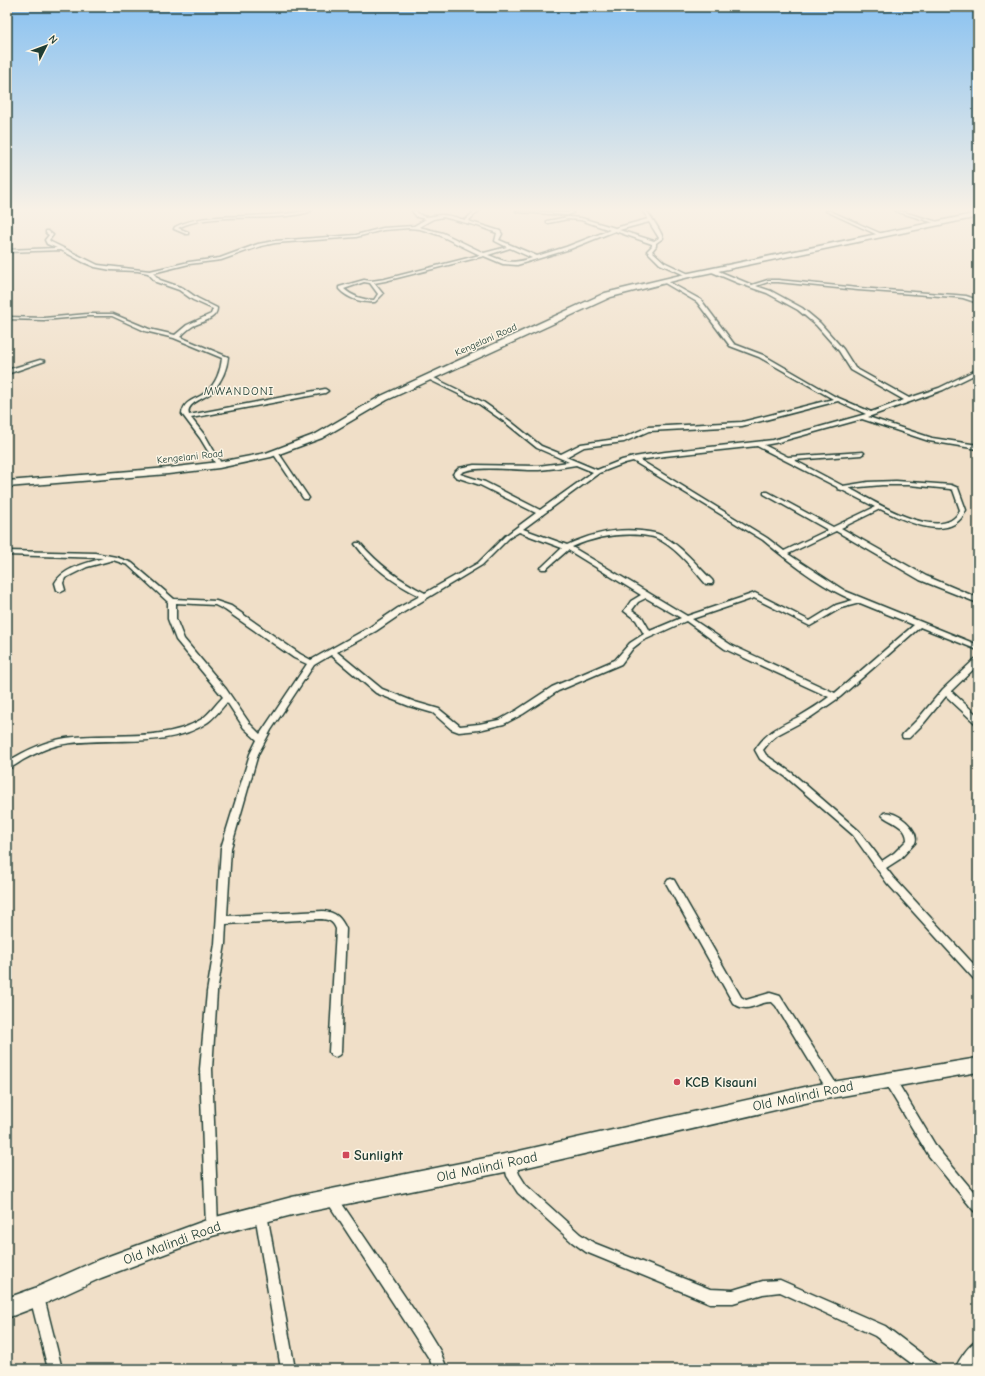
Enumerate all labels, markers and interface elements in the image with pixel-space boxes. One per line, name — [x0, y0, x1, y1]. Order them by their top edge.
north arrow — [26, 26, 66, 66]
text: N — [46, 33, 60, 47]
street label: Kengelani Road — [453, 321, 519, 359]
district label: MWANDONI — [204, 384, 274, 398]
street label: Kengelani Road — [156, 448, 224, 466]
place label: KCB Kisauni — [685, 1074, 757, 1091]
marker: KCB Kisauni — [672, 1077, 682, 1087]
street label: Old Malindi Road — [751, 1077, 855, 1115]
place label: Sunlight — [354, 1147, 403, 1164]
street label: Old Malindi Road — [435, 1148, 539, 1186]
marker: Sunlight — [341, 1150, 351, 1160]
street label: Old Malindi Road — [121, 1217, 223, 1269]

